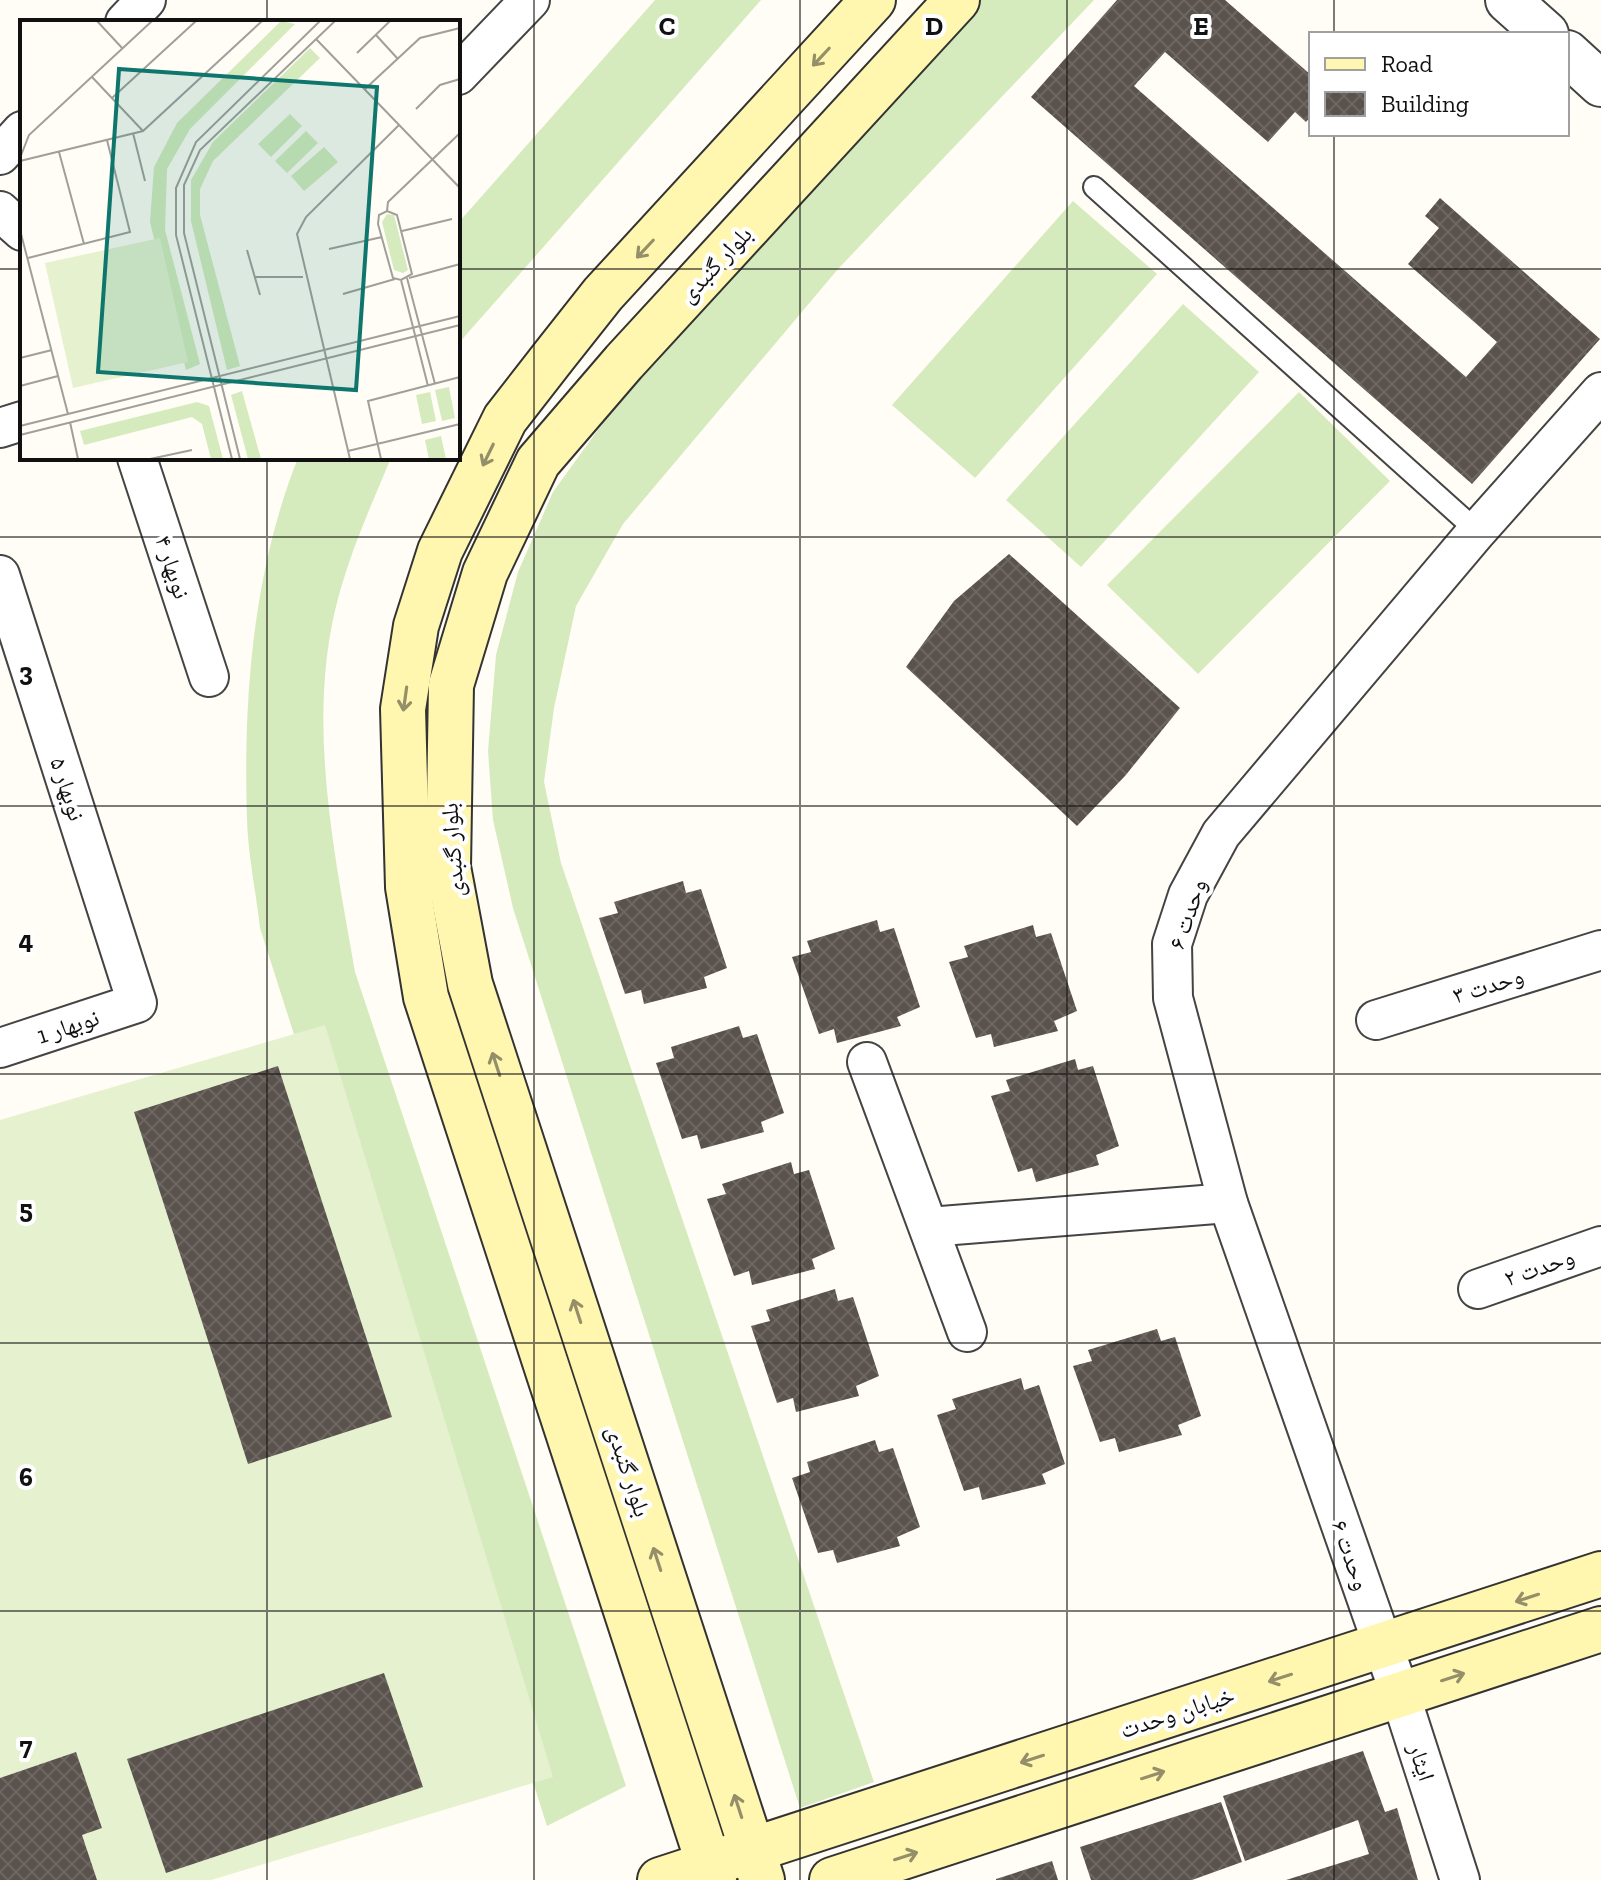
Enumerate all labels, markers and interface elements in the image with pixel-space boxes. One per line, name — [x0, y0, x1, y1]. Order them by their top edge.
text: C — [659, 10, 675, 42]
text: D — [925, 10, 943, 42]
text: E — [1193, 10, 1209, 42]
inset map — [20, 20, 460, 460]
legend — [1309, 32, 1569, 136]
one-way arrow — [812, 47, 830, 67]
text: Road — [1381, 49, 1433, 78]
text: Building — [1381, 89, 1469, 118]
street label: بلوار گنبدی — [672, 220, 758, 308]
one-way arrow — [636, 238, 654, 258]
one-way arrow — [479, 442, 495, 466]
street label: نوبهار ۴ — [149, 532, 197, 602]
text: 3 — [19, 656, 33, 688]
one-way arrow — [397, 686, 412, 711]
street label: نوبهار ۵ — [44, 754, 92, 824]
street label: بلوار گنبدی — [434, 802, 470, 898]
street label: وحدت ۶ — [1161, 875, 1213, 953]
text: 4 — [19, 924, 34, 956]
street label: وحدت ۳ — [1449, 961, 1527, 1009]
street label: نوبهار 1 — [33, 1002, 103, 1050]
one-way arrow — [488, 1052, 503, 1077]
text: 5 — [19, 1193, 33, 1225]
street label: وحدت ۲ — [1500, 1241, 1578, 1293]
one-way arrow — [569, 1299, 584, 1325]
street label: بلوار گنبدی — [601, 1422, 657, 1520]
text: 6 — [19, 1461, 33, 1493]
street label: وحدت ۶ — [1325, 1516, 1377, 1594]
one-way arrow — [649, 1546, 664, 1571]
one-way arrow — [1515, 1591, 1540, 1606]
one-way arrow — [1440, 1669, 1466, 1684]
one-way arrow — [1267, 1672, 1292, 1687]
street label: خیابان وحدت — [1116, 1680, 1238, 1744]
text: 7 — [20, 1730, 33, 1762]
street label: ایثار — [1402, 1739, 1442, 1785]
one-way arrow — [1020, 1752, 1046, 1767]
one-way arrow — [1140, 1767, 1165, 1781]
one-way arrow — [730, 1794, 744, 1819]
one-way arrow — [893, 1847, 918, 1862]

